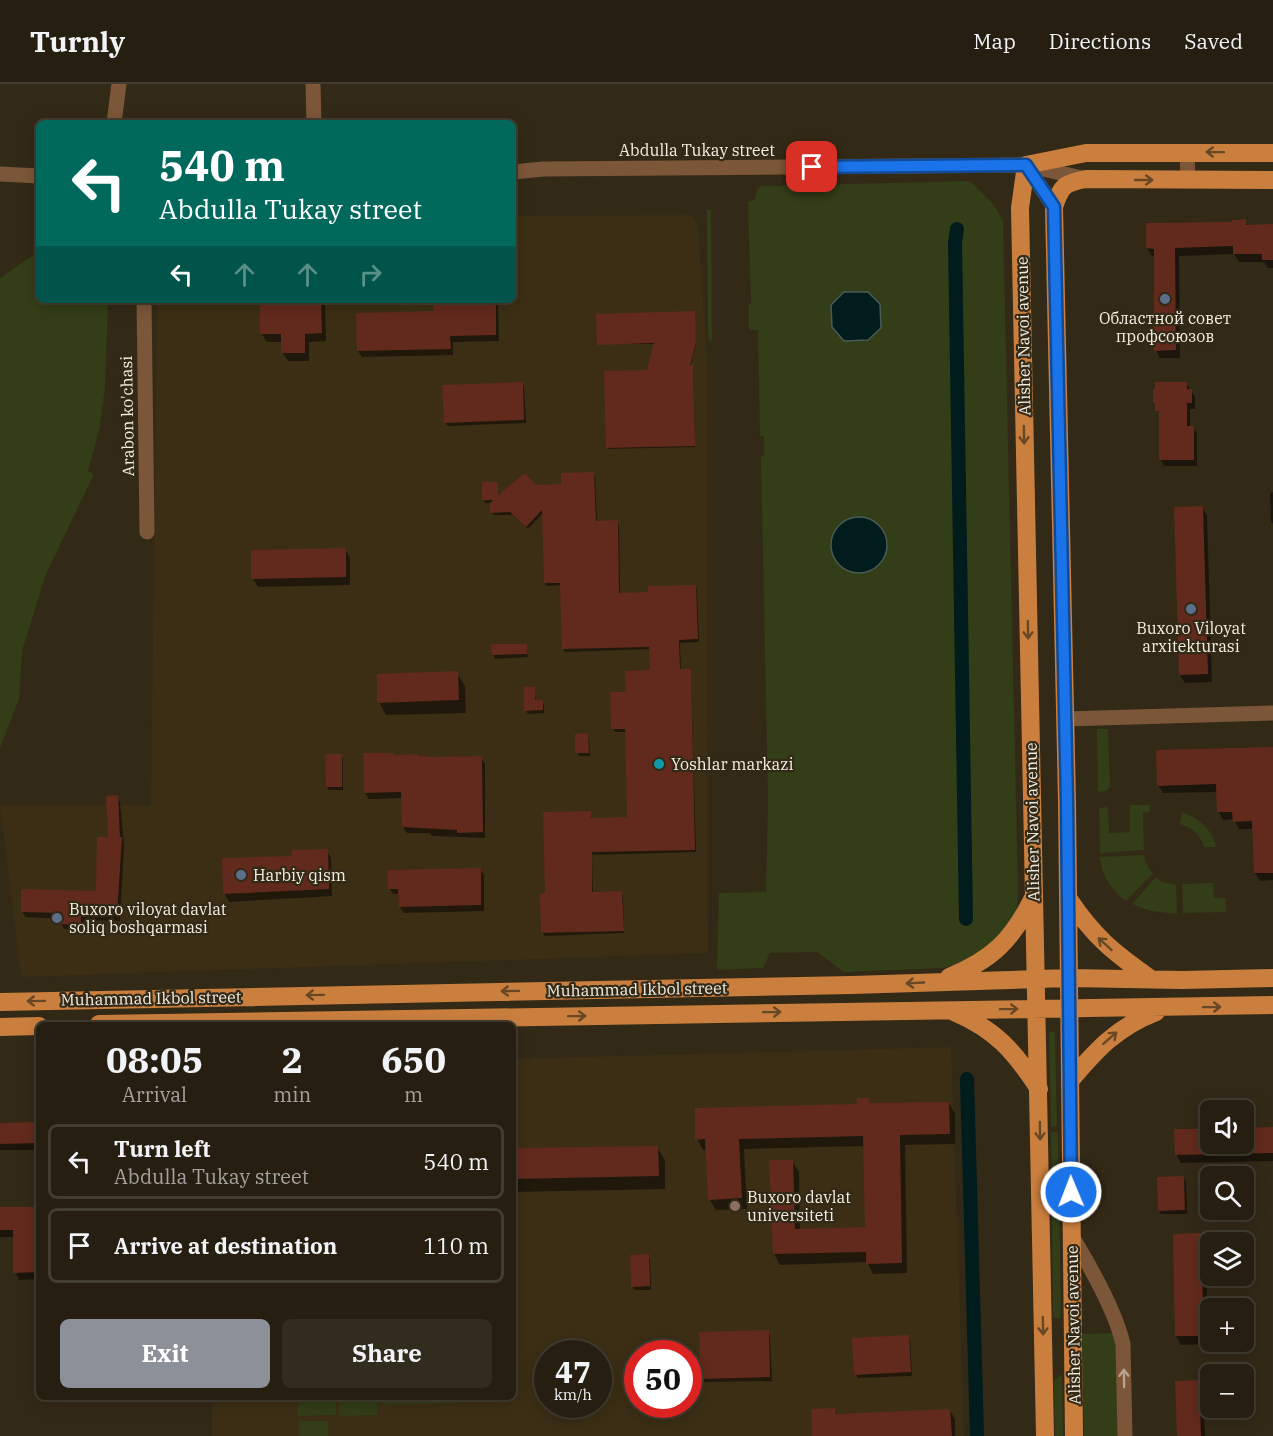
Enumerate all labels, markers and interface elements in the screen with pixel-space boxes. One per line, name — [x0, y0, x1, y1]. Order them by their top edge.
text: Turnly — [30, 23, 125, 60]
text: Map — [973, 27, 1016, 55]
text: Directions — [1049, 27, 1151, 55]
text: Saved — [1184, 27, 1243, 55]
text: 540 m — [159, 138, 285, 193]
street label: Abdulla Tukay street — [619, 140, 775, 160]
pin — [786, 141, 837, 192]
icon: left — [60, 144, 138, 222]
one-way arrow — [1205, 146, 1225, 158]
icon: arrive — [795, 150, 828, 183]
one-way arrow — [1134, 174, 1154, 186]
text: Abdulla Tukay street — [159, 191, 422, 226]
street label: Alisher Navoi avenue — [1012, 256, 1034, 416]
icon: left — [165, 258, 198, 291]
icon: ahead — [228, 258, 261, 291]
icon: ahead — [291, 258, 324, 291]
icon: right — [354, 258, 387, 291]
marker: Областной совет профсоюзов — [1158, 292, 1172, 306]
place label: Областной совет профсоюзов — [1099, 308, 1231, 346]
street label: Arabon ko'chasi — [116, 356, 138, 476]
one-way arrow — [1019, 424, 1030, 444]
marker: Buxoro Viloyat arxitekturasi — [1184, 602, 1198, 616]
place label: Buxoro Viloyat arxitekturasi — [1136, 618, 1246, 656]
one-way arrow — [1022, 619, 1034, 639]
street label: Alisher Navoi avenue — [1021, 742, 1043, 902]
place label: Yoshlar markazi — [671, 754, 794, 774]
marker: Yoshlar markazi — [652, 757, 666, 771]
place label: Harbiy qism — [253, 865, 346, 885]
marker: Harbiy qism — [234, 868, 248, 882]
place label: Buxoro viloyat davlat soliq boshqarmasi — [69, 899, 227, 937]
marker: Buxoro viloyat davlat soliq boshqarmasi — [50, 911, 64, 925]
one-way arrow — [1097, 936, 1112, 951]
street label: Muhammad Ikbol street — [547, 977, 728, 1001]
one-way arrow — [905, 977, 925, 988]
one-way arrow — [500, 985, 520, 997]
street label: Muhammad Ikbol street — [61, 986, 242, 1010]
one-way arrow — [305, 989, 325, 1001]
one-way arrow — [27, 995, 47, 1007]
one-way arrow — [1201, 1001, 1221, 1012]
one-way arrow — [999, 1003, 1019, 1015]
one-way arrow — [762, 1006, 782, 1018]
one-way arrow — [567, 1010, 587, 1022]
one-way arrow — [1102, 1031, 1117, 1045]
text: 08:05 — [106, 1036, 203, 1083]
text: 2 — [281, 1036, 303, 1083]
text: 650 — [381, 1036, 446, 1083]
text: Arrival — [122, 1081, 187, 1108]
text: min — [273, 1081, 311, 1108]
text: m — [404, 1081, 423, 1108]
map controls — [1200, 1100, 1254, 1418]
button: sound — [1200, 1100, 1254, 1154]
one-way arrow — [1035, 1120, 1046, 1140]
text: Turn left — [114, 1134, 210, 1163]
icon: left — [63, 1145, 96, 1178]
text: 540 m — [423, 1147, 489, 1176]
position arrow — [1039, 1160, 1103, 1224]
text: Abdulla Tukay street — [114, 1163, 309, 1190]
button: search — [1200, 1166, 1254, 1220]
place label: Buxoro davlat universiteti — [747, 1187, 851, 1225]
marker: Buxoro davlat universiteti — [728, 1199, 742, 1213]
icon: arrive — [63, 1229, 96, 1262]
text: Arrive at destination — [114, 1231, 337, 1260]
text: 110 m — [423, 1231, 489, 1260]
button: layers — [1200, 1232, 1254, 1286]
street label: Alisher Navoi avenue — [1062, 1245, 1084, 1405]
button: + — [1200, 1298, 1254, 1352]
one-way arrow — [1037, 1315, 1049, 1335]
button: Exit — [60, 1319, 270, 1388]
button: Share — [282, 1319, 492, 1388]
speed limit sign: 50 — [624, 1340, 702, 1418]
text: 47 — [555, 1352, 591, 1391]
button: − — [1200, 1364, 1254, 1418]
one-way arrow — [1118, 1368, 1130, 1388]
text: km/h — [554, 1385, 592, 1404]

